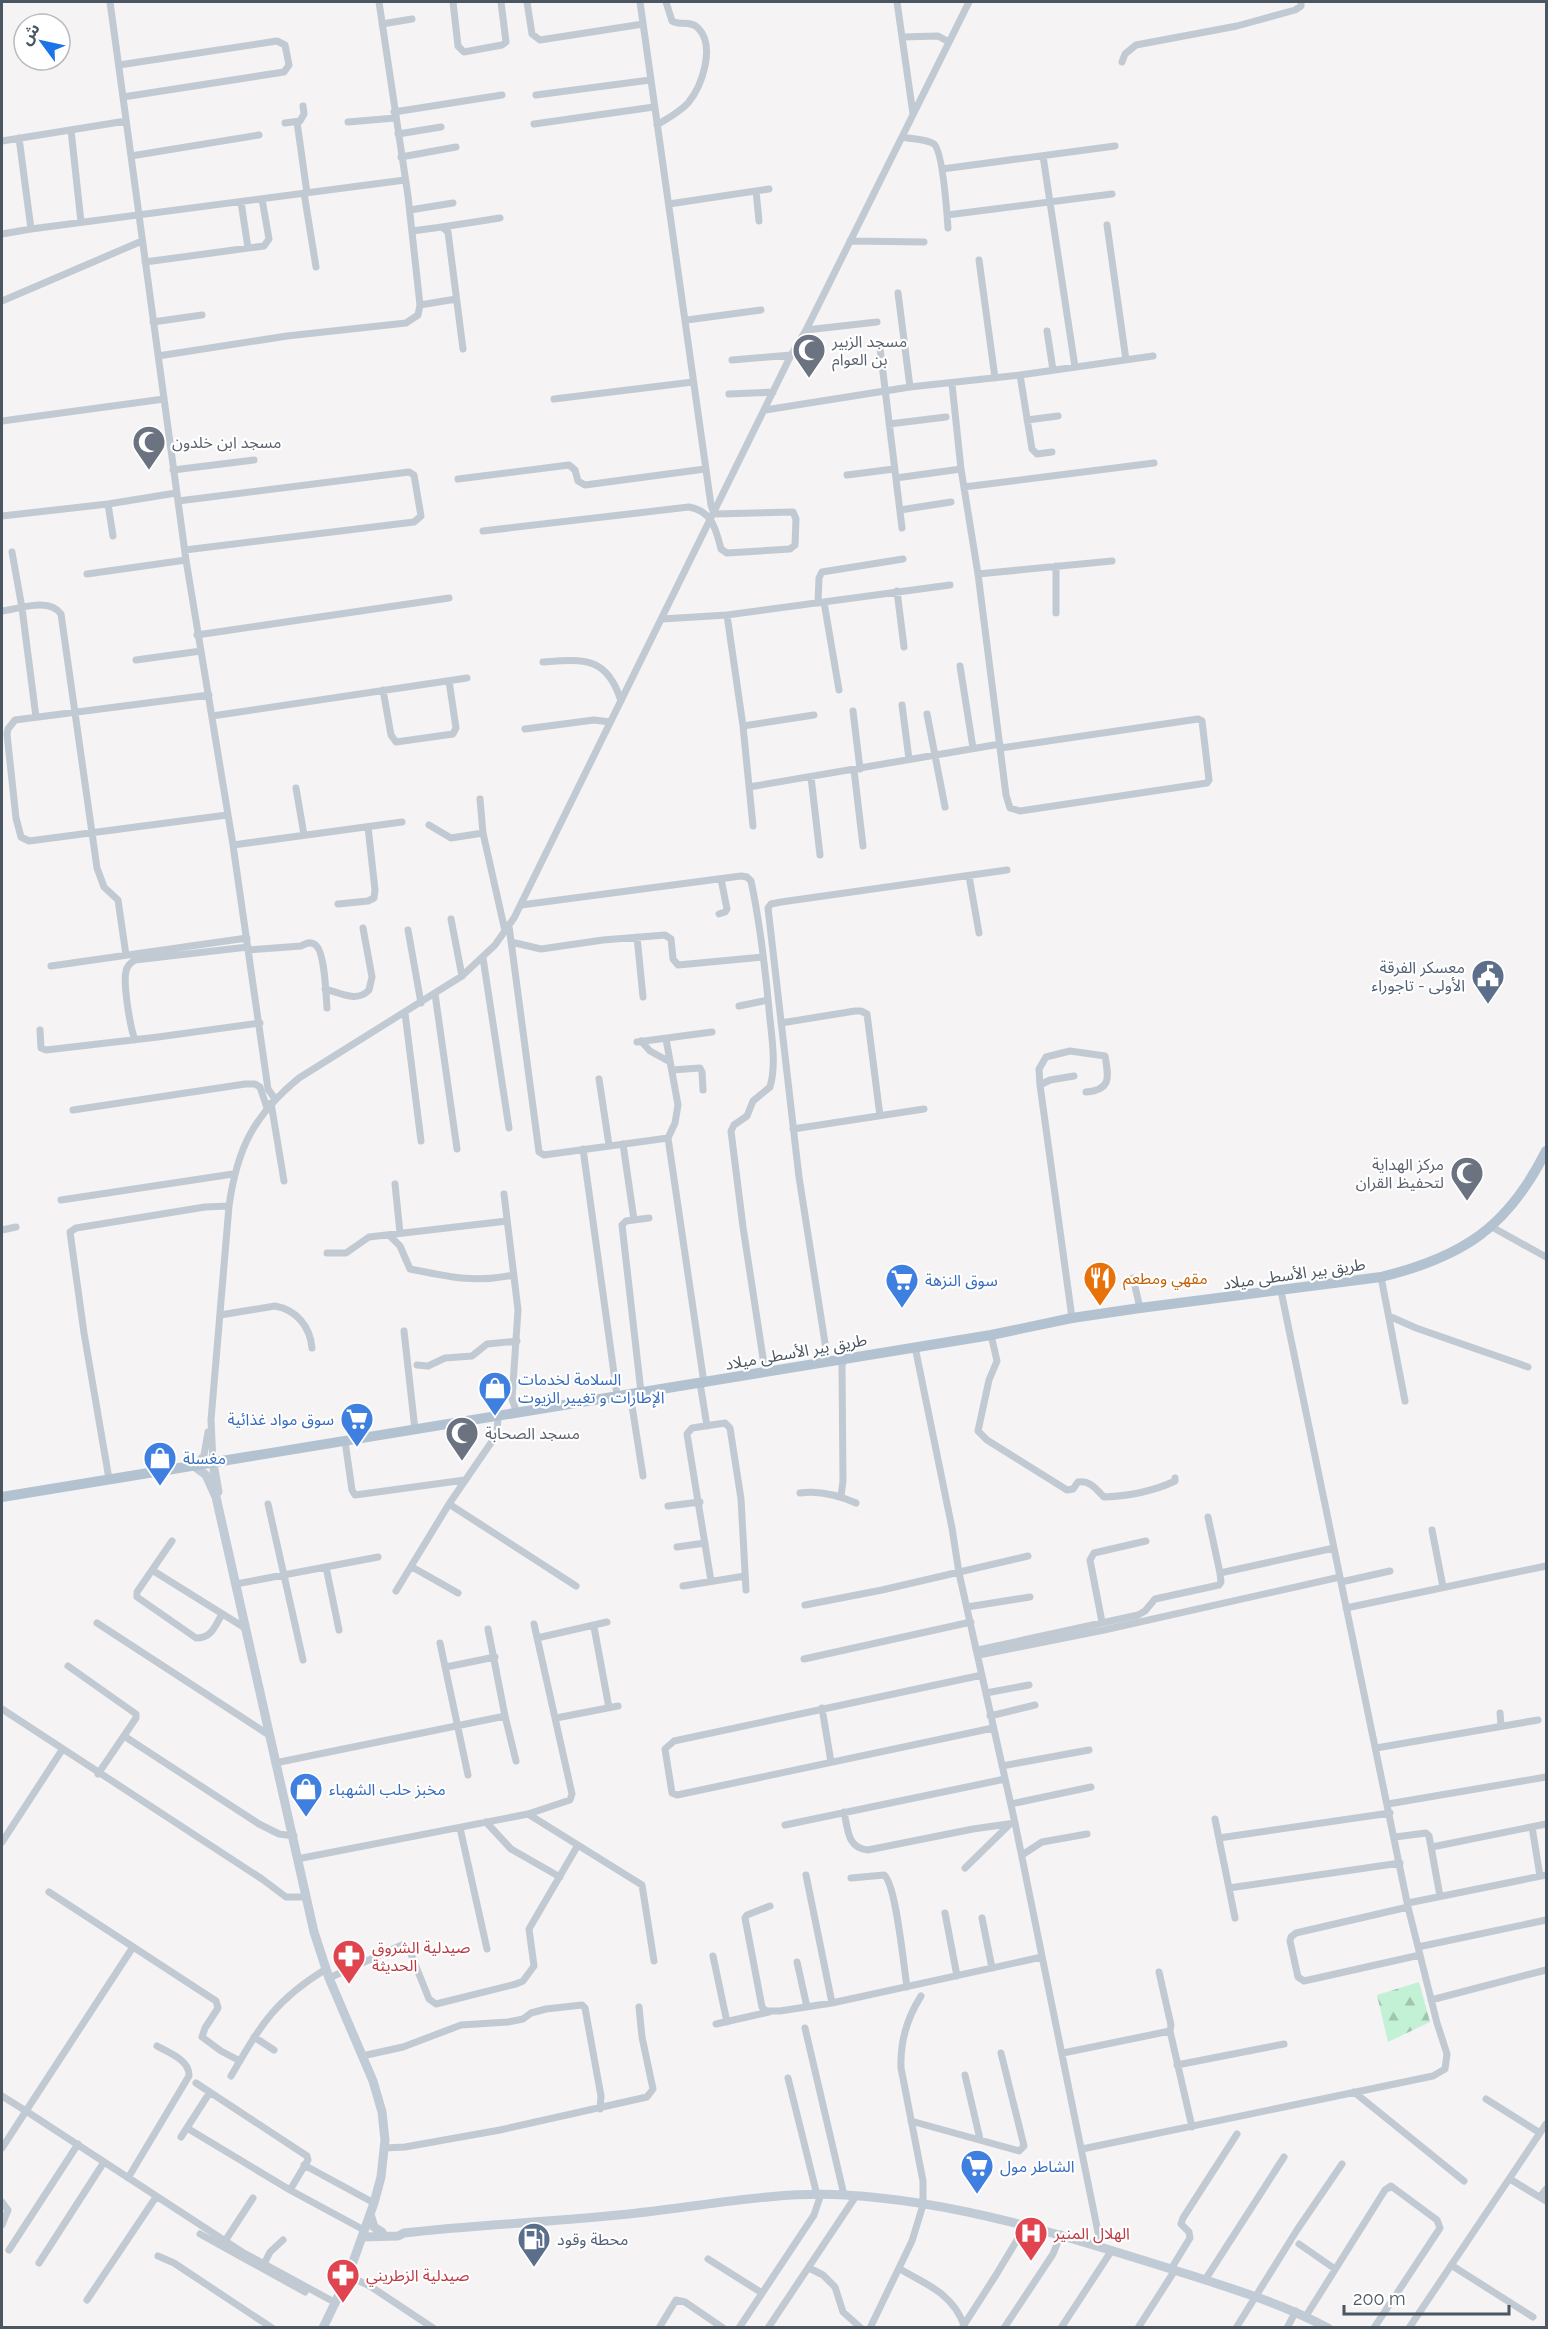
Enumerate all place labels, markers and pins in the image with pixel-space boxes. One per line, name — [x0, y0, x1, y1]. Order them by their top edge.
mosque icon: مسجد الزبير بن العوام — [791, 332, 827, 379]
place label: مسجد الزبير بن العوام — [831, 332, 907, 372]
mosque icon: مسجد ابن خلدون — [131, 424, 167, 471]
place label: مسجد ابن خلدون — [172, 433, 282, 452]
place label: معسكر الفرقة الأولى - تاجوراء — [1372, 958, 1465, 995]
public building icon: معسكر الفرقة الأولى - تاجوراء — [1470, 958, 1506, 1005]
place label: مركز الهداية لتحفيظ القران — [1356, 1155, 1444, 1192]
mosque icon: مركز الهداية لتحفيظ القران — [1449, 1155, 1485, 1202]
restaurant icon: مقهي ومطعم — [1082, 1260, 1118, 1307]
supermarket icon: سوق النزهة — [884, 1262, 920, 1309]
place label: مقهي ومطعم — [1123, 1269, 1208, 1291]
place label: سوق النزهة — [925, 1271, 998, 1290]
shop icon: السلامة لخدمات الإطارات و تغيير الزيوت — [477, 1370, 513, 1417]
place label: السلامة لخدمات الإطارات و تغيير الزيوت — [518, 1370, 665, 1408]
supermarket icon: سوق مواد غذائية — [339, 1401, 375, 1448]
place label: سوق مواد غذائية — [228, 1410, 334, 1429]
mosque icon: مسجد الصحابة — [444, 1415, 480, 1462]
place label: مسجد الصحابة — [485, 1424, 580, 1443]
shop icon: مغسلة — [142, 1440, 178, 1487]
place label: مغسلة — [183, 1449, 226, 1468]
shop icon: مخبز حلب الشهباء — [288, 1771, 324, 1818]
place label: مخبز حلب الشهباء — [329, 1780, 446, 1799]
pharmacy icon: صيدلية الشروق الحديثة — [331, 1938, 367, 1985]
place label: صيدلية الشروق الحديثة — [372, 1938, 470, 1975]
supermarket icon: الشاطر مول — [959, 2148, 995, 2195]
place label: الشاطر مول — [1000, 2157, 1075, 2177]
hospital icon: الهلال المنير — [1013, 2215, 1049, 2262]
fuel station icon: محطة وقود — [516, 2221, 552, 2268]
place label: الهلال المنير — [1053, 2224, 1130, 2244]
place label: محطة وقود — [557, 2230, 628, 2249]
pharmacy icon: صيدلية الزطريني — [325, 2257, 361, 2304]
place label: صيدلية الزطريني — [366, 2266, 469, 2287]

